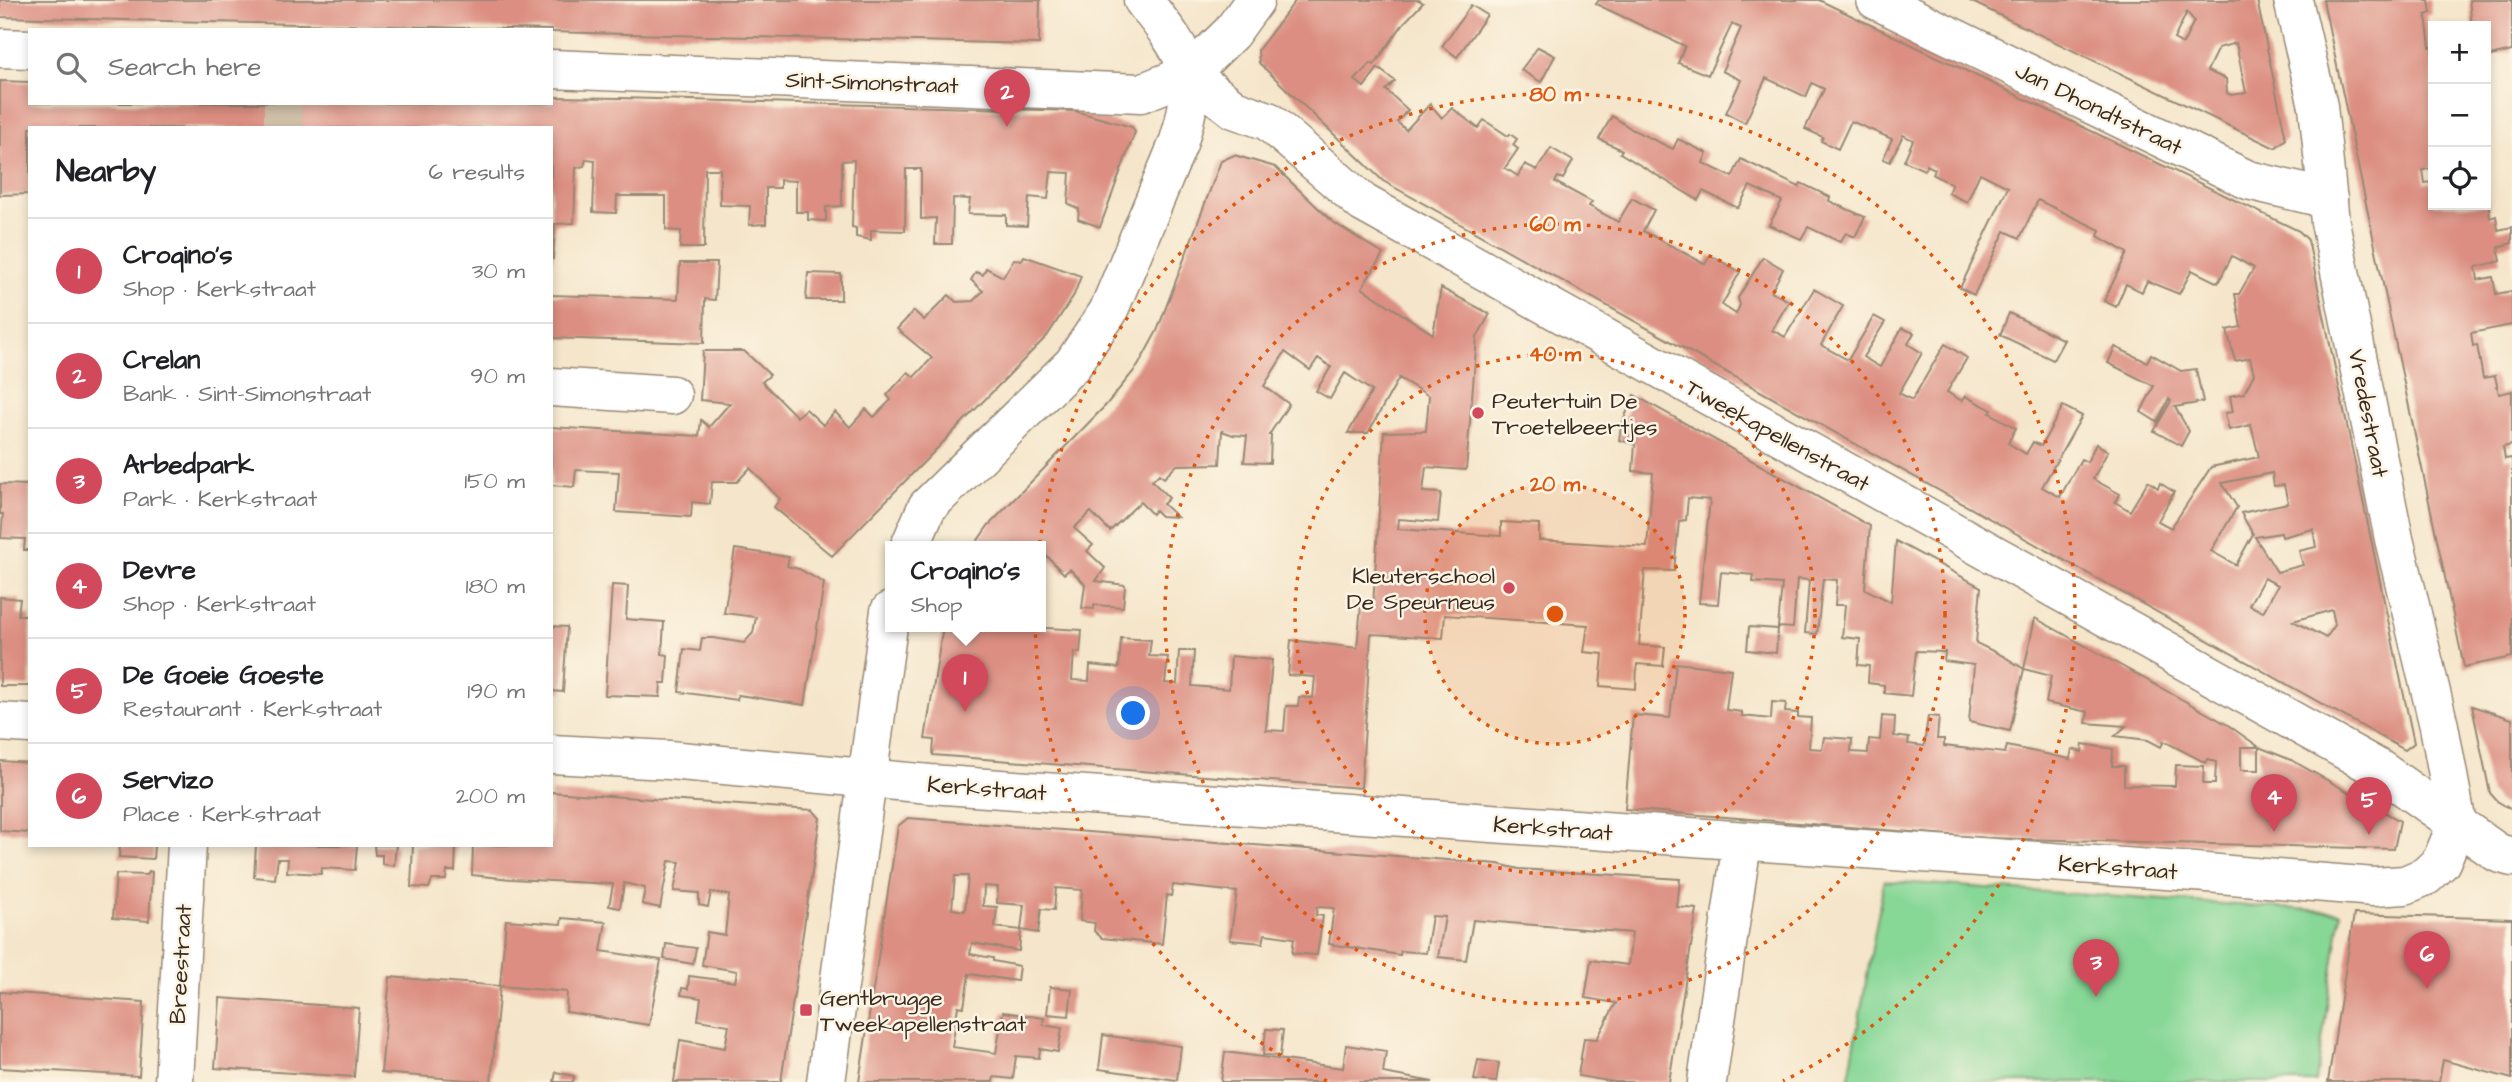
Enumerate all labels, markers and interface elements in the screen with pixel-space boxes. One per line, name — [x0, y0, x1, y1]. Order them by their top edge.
map controls — [2428, 21, 2491, 210]
button: + — [2428, 21, 2491, 84]
search box — [28, 28, 553, 105]
icon: search — [52, 48, 90, 86]
text: Search here — [108, 49, 261, 85]
street label: Jan Dhondtstraat — [2009, 54, 2188, 164]
street label: Sint-Simonstraat — [785, 64, 960, 102]
pin: 2 — [984, 69, 1030, 127]
text: 80 m — [1529, 80, 1581, 109]
button: − — [2428, 84, 2491, 147]
button: locate — [2428, 147, 2491, 210]
text: Nearby — [56, 151, 156, 193]
text: 6 results — [429, 156, 525, 188]
text: 60 m — [1529, 210, 1581, 239]
text: Croqino's — [123, 237, 233, 273]
text: 1 — [78, 255, 80, 287]
text: 30 m — [472, 255, 525, 287]
text: Shop · Kerkstraat — [123, 273, 316, 305]
text: 40 m — [1529, 340, 1582, 369]
text: Crelan — [123, 342, 200, 378]
street label: Vredestraat — [2340, 346, 2396, 481]
text: 2 — [72, 360, 86, 392]
text: 90 m — [470, 360, 525, 392]
street label: Tweekapellenstraat — [1680, 372, 1876, 500]
text: Bank · Sint-Simonstraat — [123, 378, 371, 410]
place label: Peutertuin De Troetelbeertjes — [1492, 385, 1658, 443]
marker: Peutertuin De Troetelbeertjes — [1470, 405, 1486, 421]
text: Arbedpark — [123, 447, 254, 483]
text: 3 — [73, 465, 85, 497]
text: 150 m — [464, 465, 525, 497]
text: 20 m — [1529, 470, 1581, 499]
text: Park · Kerkstraat — [123, 483, 317, 515]
popup — [885, 541, 1046, 632]
text: Devre — [123, 552, 196, 588]
text: Croqino's — [911, 553, 1020, 589]
place label: Kleuterschool De Speurneus — [1347, 560, 1495, 618]
text: 4 — [71, 570, 87, 602]
text: 180 m — [466, 570, 525, 602]
marker: Kleuterschool De Speurneus — [1501, 580, 1517, 596]
text: Shop · Kerkstraat — [123, 588, 316, 620]
text: Shop — [911, 589, 963, 621]
centre of rings — [1543, 602, 1567, 626]
pin: 1 — [942, 654, 988, 712]
text: De Goeie Goeste — [123, 657, 324, 693]
text: 5 — [71, 675, 87, 707]
text: 190 m — [467, 675, 525, 707]
text: Restaurant · Kerkstraat — [123, 693, 382, 725]
your location — [1116, 696, 1150, 730]
text: Servizo — [123, 762, 213, 798]
street label: Kerkstraat — [926, 769, 1048, 809]
pin: 4 — [2251, 774, 2297, 832]
pin: 5 — [2346, 777, 2392, 835]
text: 6 — [72, 780, 86, 812]
text: 200 m — [456, 780, 525, 812]
text: Place · Kerkstraat — [123, 798, 321, 830]
street label: Kerkstraat — [1492, 809, 1614, 849]
street label: Kerkstraat — [2057, 848, 2179, 888]
street label: Breestraat — [162, 903, 200, 1025]
pin: 6 — [2404, 931, 2450, 989]
pin: 3 — [2073, 939, 2119, 997]
place label: Gentbrugge Tweekapellenstraat — [820, 982, 1027, 1040]
marker: Gentbrugge Tweekapellenstraat — [798, 1002, 814, 1018]

